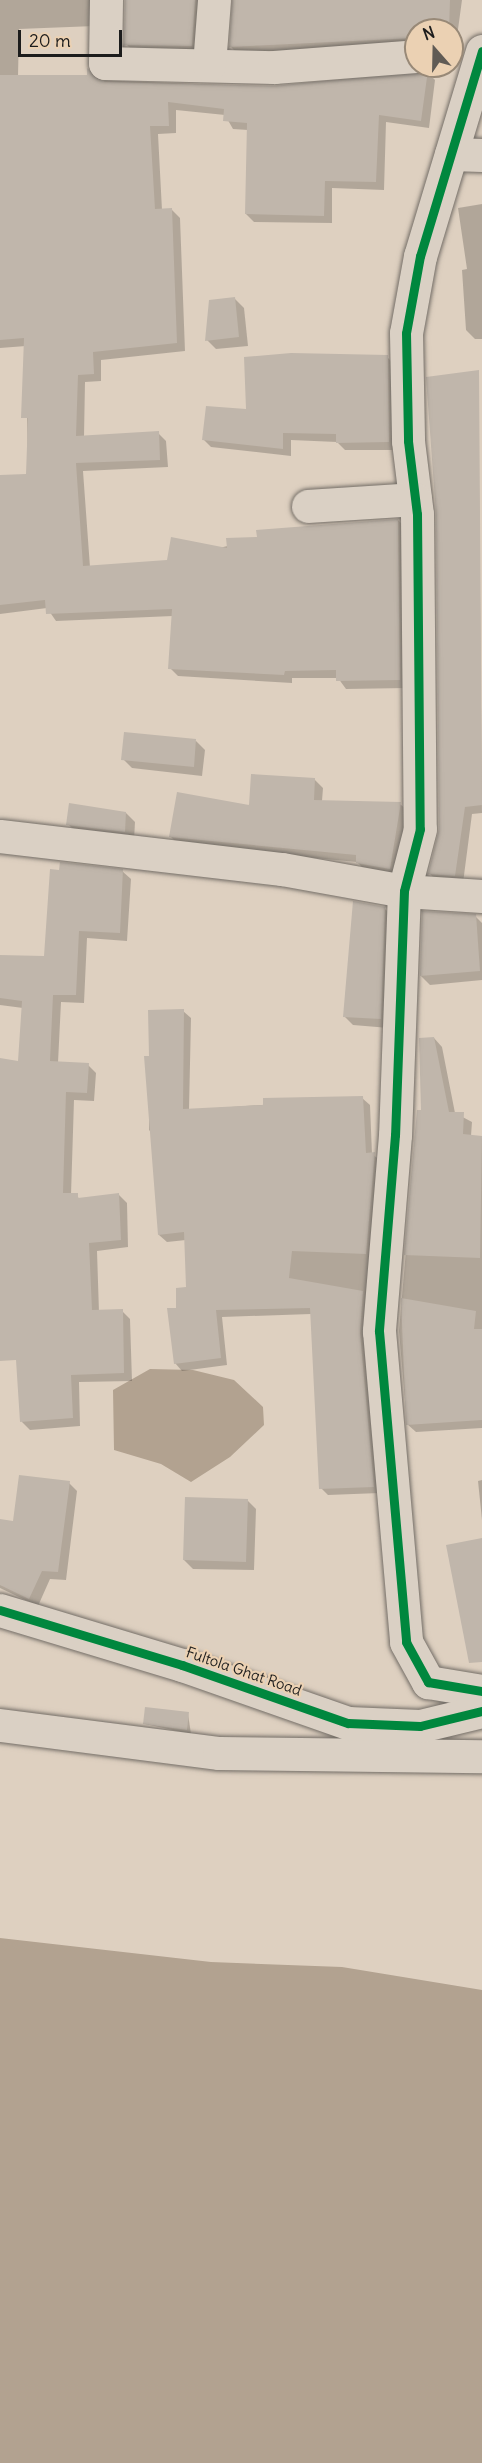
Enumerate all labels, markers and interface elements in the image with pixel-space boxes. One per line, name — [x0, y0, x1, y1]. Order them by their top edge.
scale bar — [21, 18, 124, 56]
north arrow — [404, 18, 464, 78]
text: N — [420, 22, 437, 44]
text: 20 m — [29, 29, 71, 52]
street label: Fultola Ghat Road — [184, 1643, 304, 1699]

